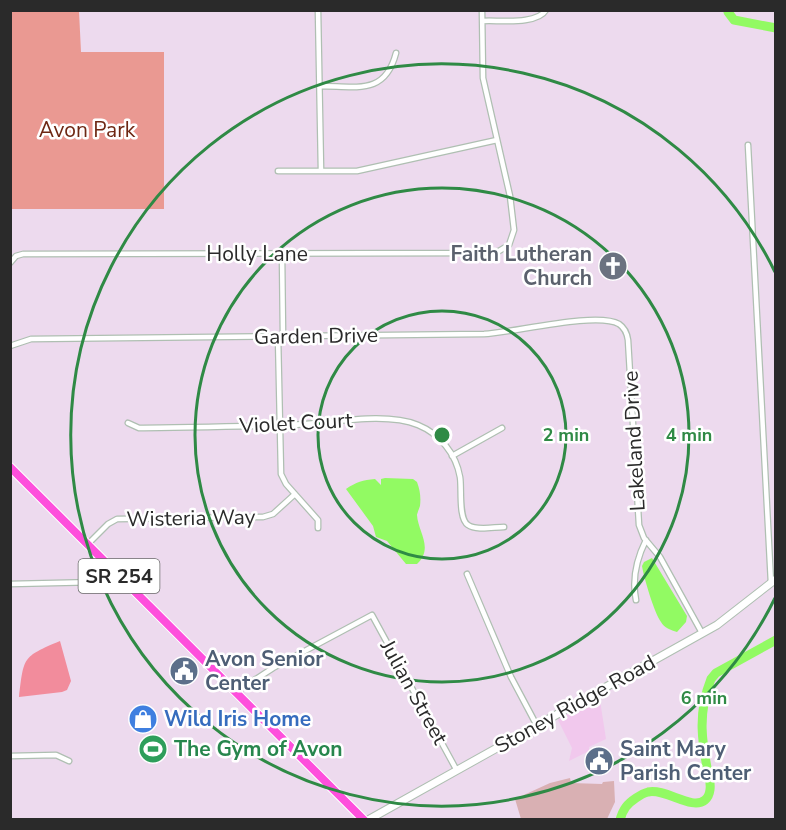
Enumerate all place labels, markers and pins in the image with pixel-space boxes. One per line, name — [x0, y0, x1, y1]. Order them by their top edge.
place label: Faith Lutheran Church — [450, 240, 592, 292]
church icon: Faith Lutheran Church — [597, 250, 629, 282]
centre of rings — [432, 425, 452, 445]
place label: Avon Senior Center — [205, 645, 324, 697]
public building icon: Avon Senior Center — [168, 655, 200, 687]
shop icon: Wild Iris Home — [127, 703, 159, 735]
place label: Wild Iris Home — [164, 705, 311, 733]
sports icon: The Gym of Avon — [137, 733, 169, 765]
place label: The Gym of Avon — [174, 735, 343, 763]
place label: Saint Mary Parish Center — [620, 735, 752, 787]
public building icon: Saint Mary Parish Center — [583, 745, 615, 777]

